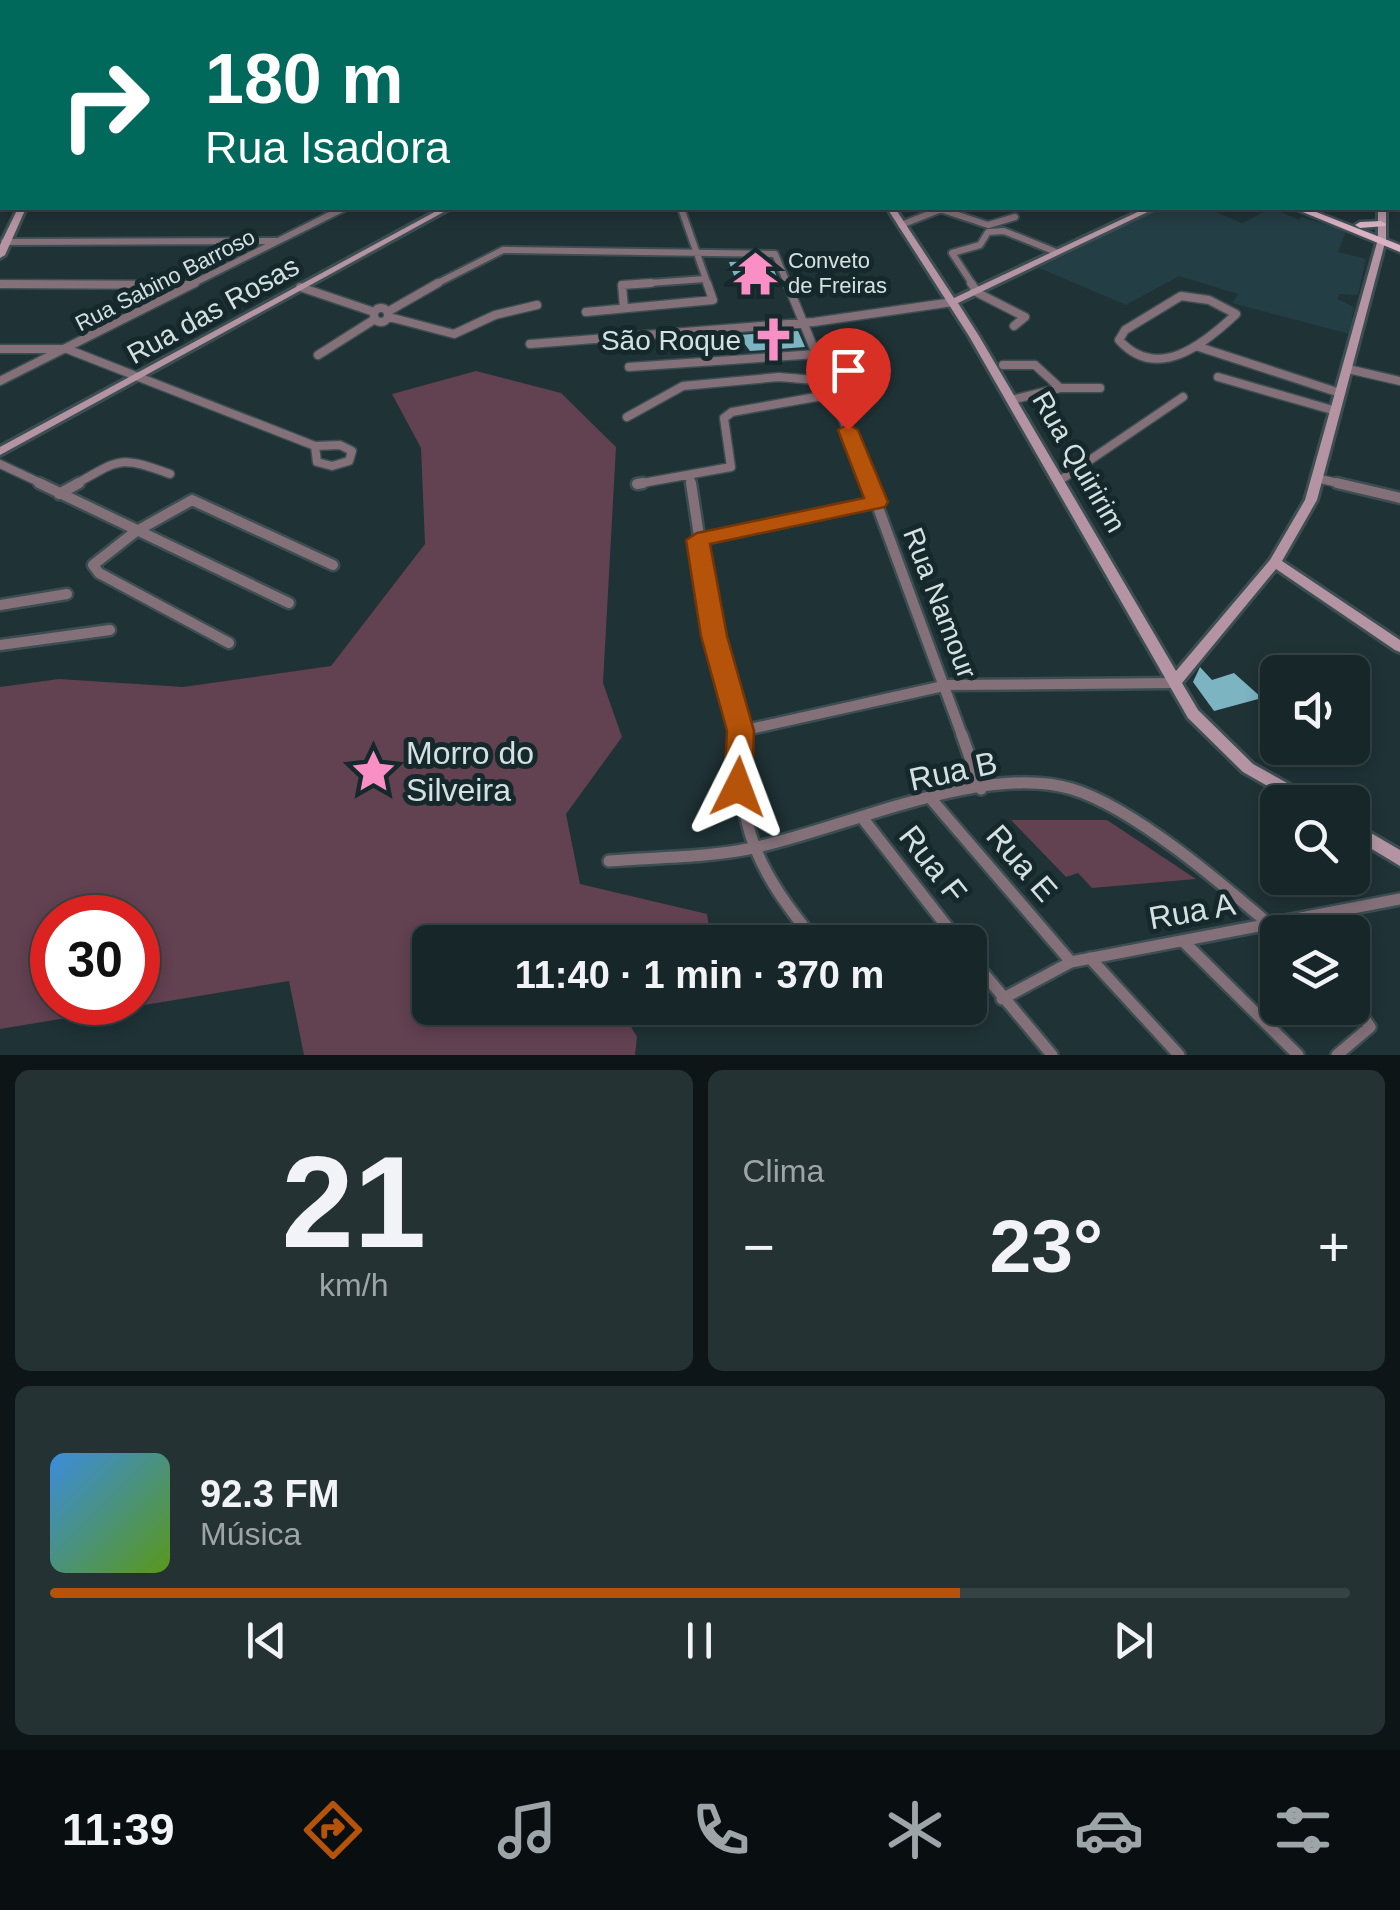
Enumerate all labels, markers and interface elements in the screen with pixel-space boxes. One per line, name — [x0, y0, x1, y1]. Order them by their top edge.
icon: right — [40, 40, 170, 170]
text: 180 m — [205, 40, 403, 118]
text: Rua Isadora — [205, 122, 450, 173]
street label: Rua Sabino Barroso — [71, 224, 259, 336]
place label: Conveto de Freiras — [788, 248, 887, 298]
temple icon: Conveto de Freiras — [731, 249, 779, 297]
street label: Rua das Rosas — [122, 250, 304, 370]
church icon: São Roque — [750, 316, 798, 364]
place label: São Roque — [601, 325, 741, 356]
pin — [806, 328, 891, 431]
icon: arrive — [821, 343, 876, 398]
street label: Rua Quiririm — [1026, 386, 1132, 538]
street label: Rua Namour — [897, 523, 983, 683]
map controls — [1260, 655, 1370, 1025]
button: sound — [1260, 655, 1370, 765]
place label: Morro do Silveira — [406, 735, 534, 808]
position arrow — [686, 735, 790, 839]
street label: Rua B — [906, 744, 1000, 798]
place icon: Morro do Silveira — [349, 747, 397, 795]
button: search — [1260, 785, 1370, 895]
street label: Rua E — [979, 818, 1065, 908]
street label: Rua F — [892, 819, 974, 909]
street label: Rua A — [1146, 886, 1239, 936]
speed limit sign: 30 — [30, 895, 160, 1025]
button: layers — [1260, 915, 1370, 1025]
text: 11:40 · 1 min · 370 m — [515, 954, 884, 996]
text: 21 — [281, 1129, 426, 1275]
text: Clima — [743, 1153, 824, 1189]
text: 23° — [990, 1204, 1103, 1288]
text: − — [743, 1216, 775, 1278]
text: + — [1318, 1216, 1350, 1278]
text: km/h — [319, 1267, 388, 1303]
text: 92.3 FM — [200, 1473, 339, 1515]
text: Música — [200, 1516, 301, 1552]
icon: previous — [239, 1613, 294, 1668]
icon: pause — [672, 1613, 727, 1668]
icon: next — [1106, 1613, 1161, 1668]
icon: directions — [298, 1795, 368, 1865]
icon: music — [492, 1795, 562, 1865]
icon: phone — [686, 1795, 756, 1865]
icon: climate — [880, 1795, 950, 1865]
icon: car — [1074, 1795, 1144, 1865]
icon: filters — [1268, 1795, 1338, 1865]
text: 11:39 — [62, 1804, 175, 1855]

